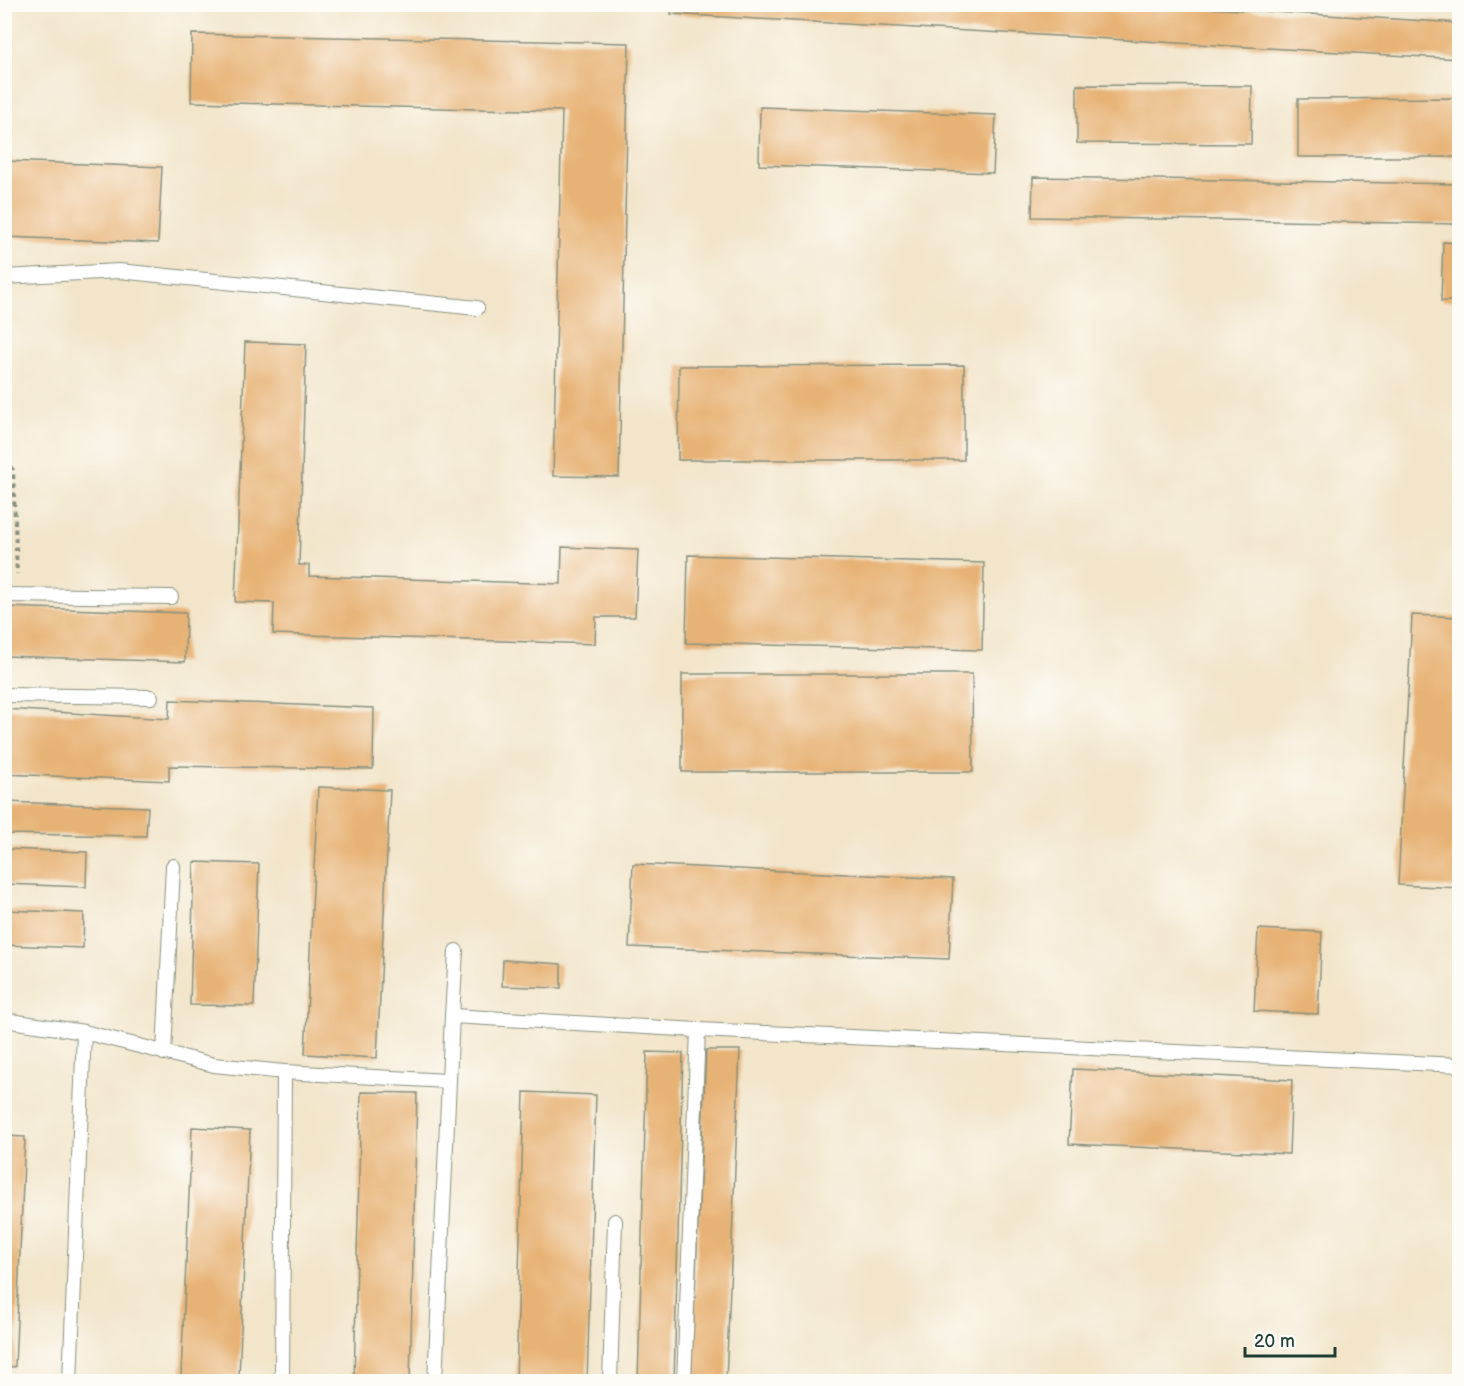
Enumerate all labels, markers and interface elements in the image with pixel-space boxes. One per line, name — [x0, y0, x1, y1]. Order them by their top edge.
scale bar — [1245, 1320, 1335, 1358]
text: 20 m — [1254, 1331, 1295, 1352]

